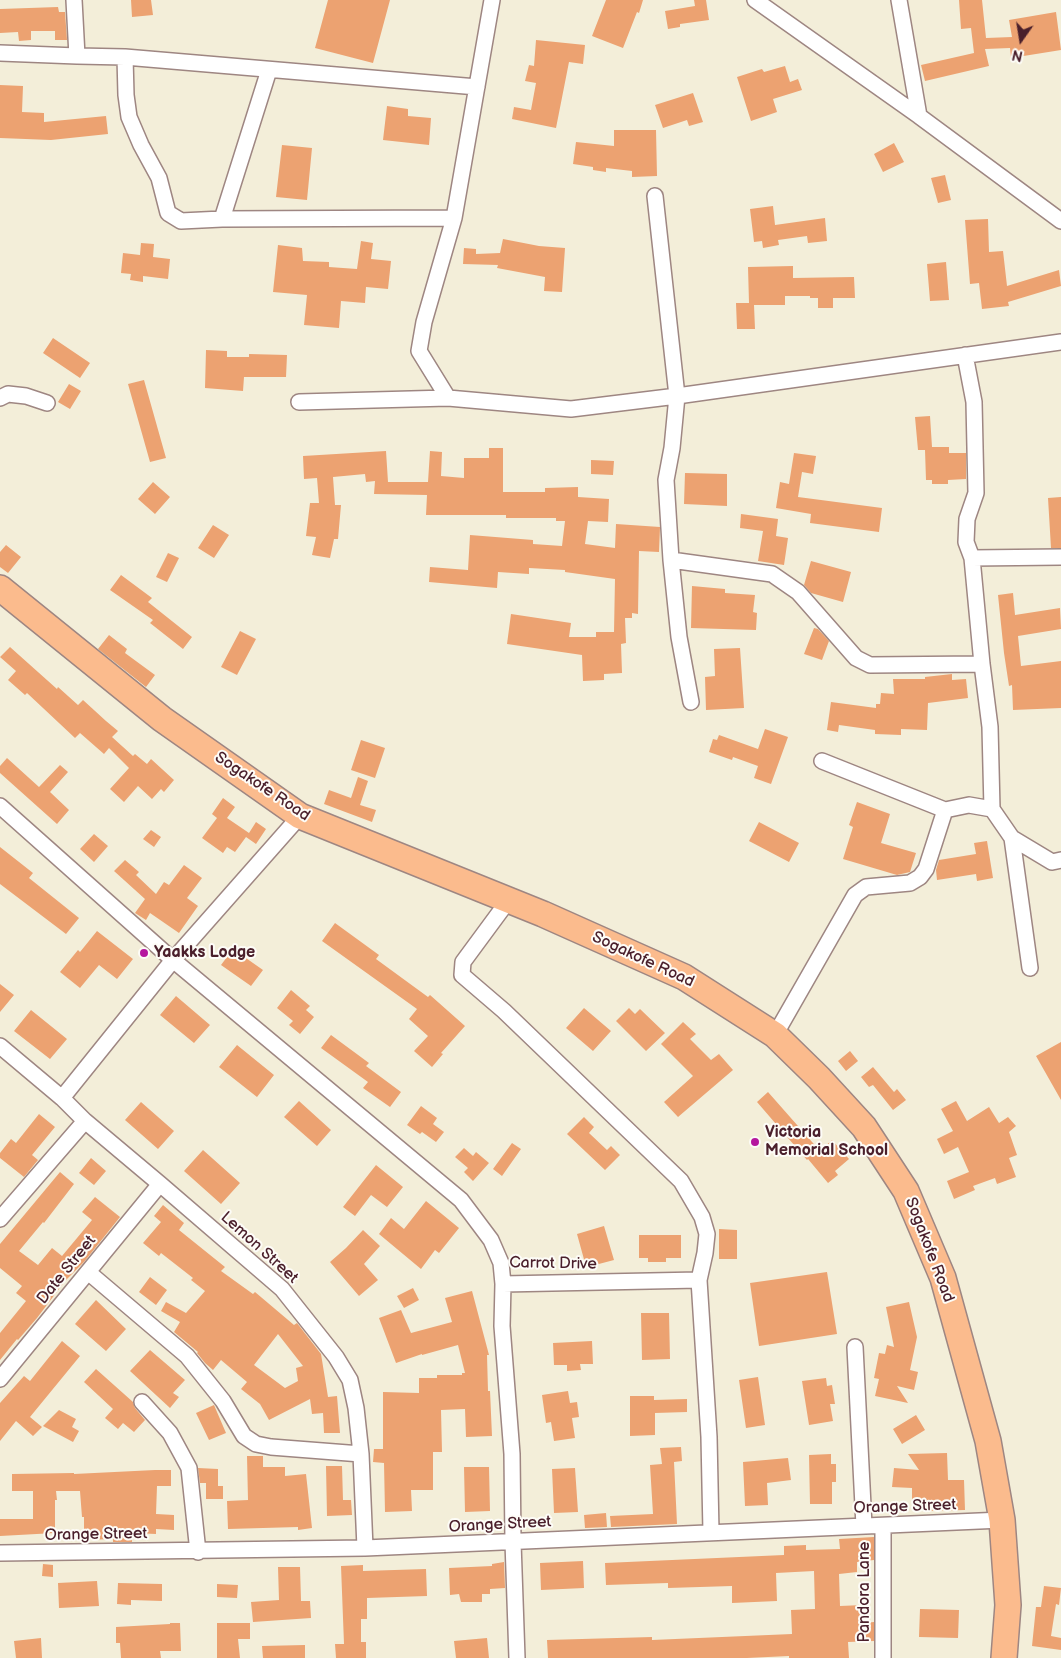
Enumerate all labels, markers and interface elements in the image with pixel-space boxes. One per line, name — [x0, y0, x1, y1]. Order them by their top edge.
north arrow — [996, 15, 1046, 65]
text: N — [1010, 46, 1025, 65]
street label: Sogakofe Road — [211, 748, 313, 826]
street label: Sogakofe Road — [589, 928, 697, 992]
place label: Yaakks Lodge — [154, 943, 255, 963]
marker: Yaakks Lodge — [138, 947, 150, 959]
place label: Victoria Memorial School — [765, 1123, 888, 1161]
marker: Victoria Memorial School — [749, 1136, 761, 1148]
street label: Sogakofe Road — [900, 1195, 958, 1305]
street label: Lemon Street — [216, 1208, 302, 1288]
street label: Date Street — [34, 1232, 100, 1308]
street label: Carrot Drive — [509, 1254, 597, 1274]
street label: Orange Street — [853, 1496, 957, 1518]
street label: Orange Street — [448, 1513, 552, 1537]
street label: Orange Street — [44, 1525, 148, 1545]
street label: Pandora Lane — [855, 1542, 875, 1642]

